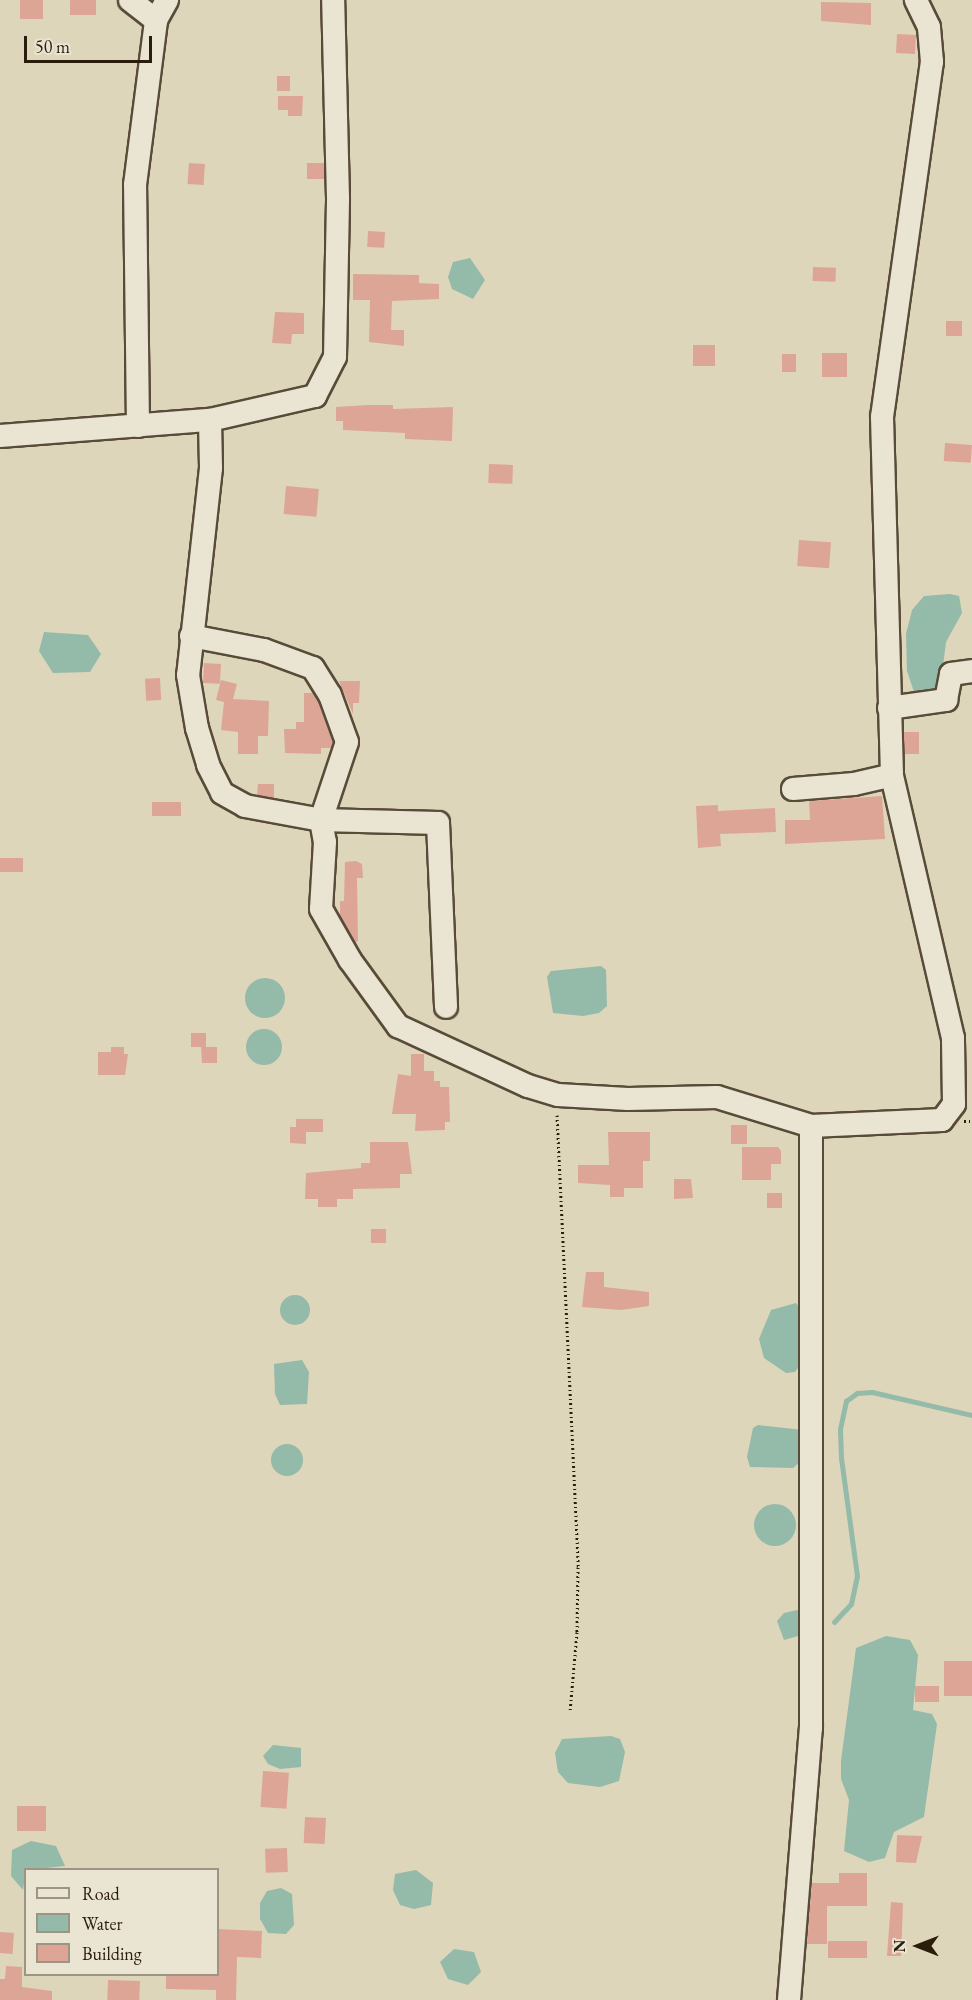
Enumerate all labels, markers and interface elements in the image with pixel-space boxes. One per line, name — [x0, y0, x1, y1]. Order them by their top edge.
scale bar — [27, 24, 154, 62]
text: 50 m — [35, 35, 70, 58]
legend — [24, 1868, 219, 1976]
text: Road — [82, 1882, 120, 1905]
text: Water — [82, 1912, 123, 1935]
north arrow — [888, 1916, 948, 1976]
text: N — [889, 1940, 910, 1952]
text: Building — [82, 1942, 142, 1965]

